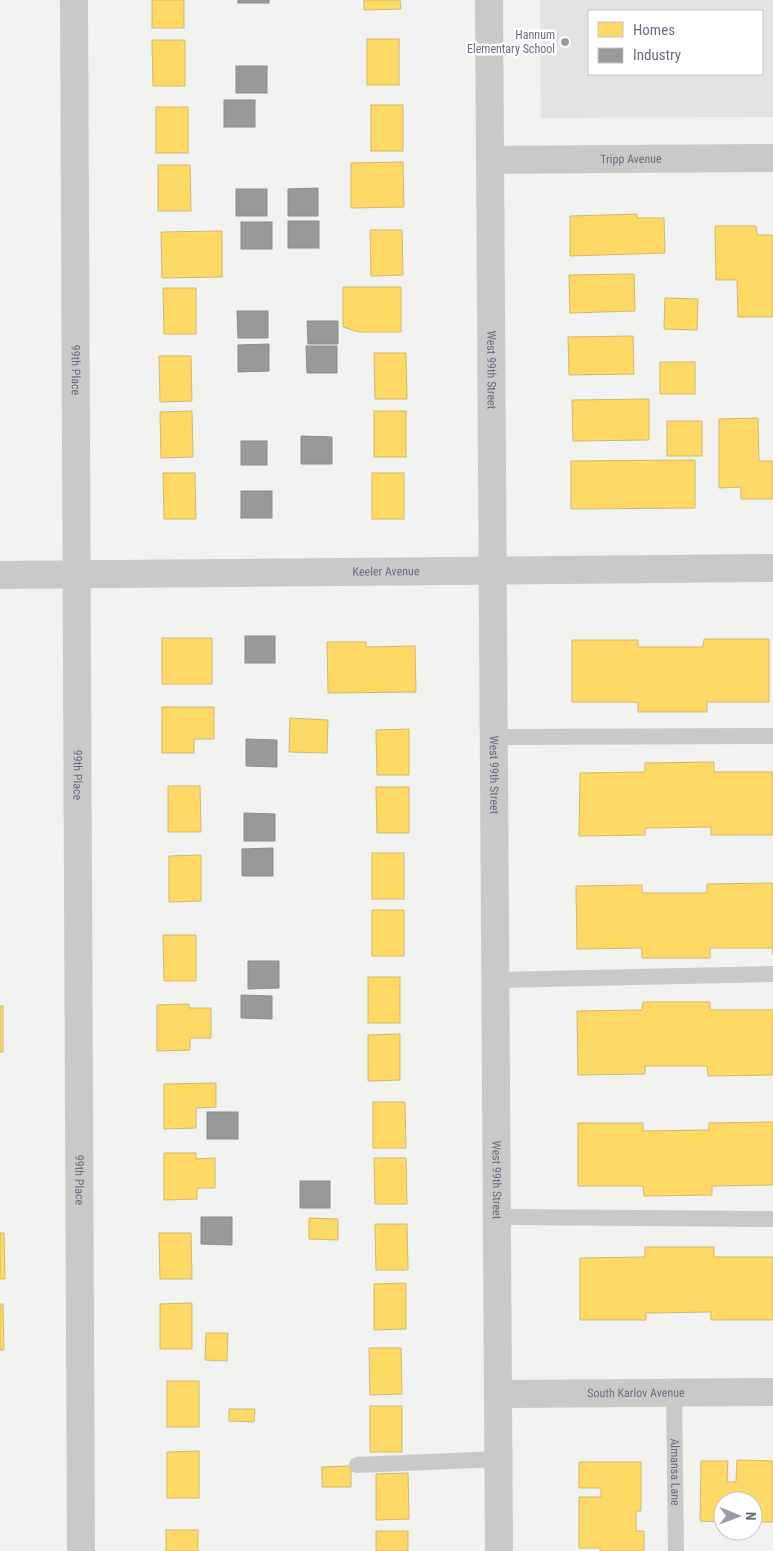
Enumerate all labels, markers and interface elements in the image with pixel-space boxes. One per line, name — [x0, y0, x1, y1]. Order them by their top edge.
legend — [588, 10, 763, 75]
text: Homes — [633, 21, 675, 39]
place label: Hannum Elementary School — [467, 28, 555, 56]
marker: Hannum Elementary School — [559, 36, 571, 48]
text: Industry — [633, 46, 681, 64]
street label: Tripp Avenue — [600, 152, 662, 166]
street label: West 99th Street — [484, 331, 499, 410]
street label: 99th Place — [69, 345, 83, 396]
street label: Keeler Avenue — [352, 564, 420, 579]
street label: West 99th Street — [487, 736, 501, 815]
street label: 99th Place — [70, 750, 85, 801]
street label: West 99th Street — [489, 1141, 504, 1220]
street label: 99th Place — [72, 1155, 86, 1206]
street label: South Karlov Avenue — [587, 1386, 685, 1400]
street label: Almansa Lane — [668, 1438, 682, 1506]
north arrow — [713, 1491, 763, 1541]
text: N — [743, 1512, 759, 1521]

